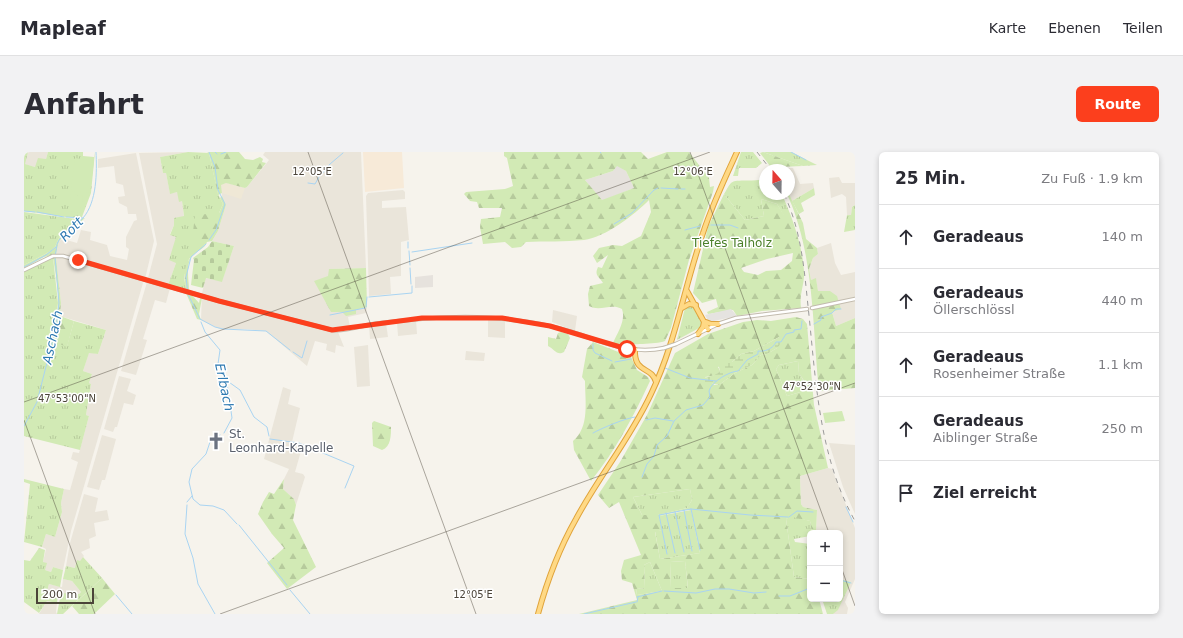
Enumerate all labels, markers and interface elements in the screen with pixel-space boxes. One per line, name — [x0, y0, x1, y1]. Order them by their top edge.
text: Mapleaf — [20, 17, 106, 39]
text: Karte — [989, 20, 1026, 36]
text: Ebenen — [1048, 20, 1101, 36]
text: Teilen — [1123, 20, 1163, 36]
button: Route — [1076, 86, 1159, 122]
text: Anfahrt — [24, 88, 144, 121]
north arrow — [759, 164, 795, 200]
text: 12°05'E — [292, 166, 332, 177]
text: 12°06'E — [673, 166, 713, 177]
text: 25 Min. — [895, 168, 966, 188]
text: Zu Fuß · 1.9 km — [1041, 171, 1143, 186]
water label: Rott — [57, 214, 87, 244]
icon: ahead — [895, 226, 917, 248]
text: Geradeaus — [933, 228, 1024, 246]
text: 140 m — [1101, 229, 1143, 244]
park label: Tiefes Talholz — [691, 236, 772, 250]
route end — [69, 251, 87, 269]
text: Geradeaus — [933, 284, 1024, 302]
icon: ahead — [895, 290, 917, 312]
text: 440 m — [1101, 293, 1143, 308]
text: Öllerschlössl — [933, 302, 1015, 317]
water label: Aschach — [39, 309, 65, 366]
route start — [618, 340, 636, 358]
text: Geradeaus — [933, 348, 1024, 366]
icon: ahead — [895, 354, 917, 376]
text: 1.1 km — [1098, 357, 1143, 372]
water label: Erlbach — [212, 362, 237, 413]
text: Rosenheimer Straße — [933, 366, 1065, 381]
text: 47°52'30"N — [783, 381, 841, 392]
text: 47°53'00"N — [38, 393, 96, 404]
text: Geradeaus — [933, 412, 1024, 430]
icon: ahead — [895, 418, 917, 440]
text: 250 m — [1101, 421, 1143, 436]
place label: St. Leonhard-Kapelle — [229, 427, 334, 455]
text: Aiblinger Straße — [933, 430, 1038, 445]
church icon: St. Leonhard-Kapelle — [206, 431, 226, 451]
icon: arrive — [895, 482, 917, 504]
text: Ziel erreicht — [933, 484, 1037, 502]
map controls — [807, 530, 843, 602]
button: + — [807, 530, 843, 566]
button: − — [807, 566, 843, 602]
scale bar — [36, 586, 94, 605]
text: 200 m — [42, 588, 77, 601]
text: 12°05'E — [453, 589, 493, 600]

